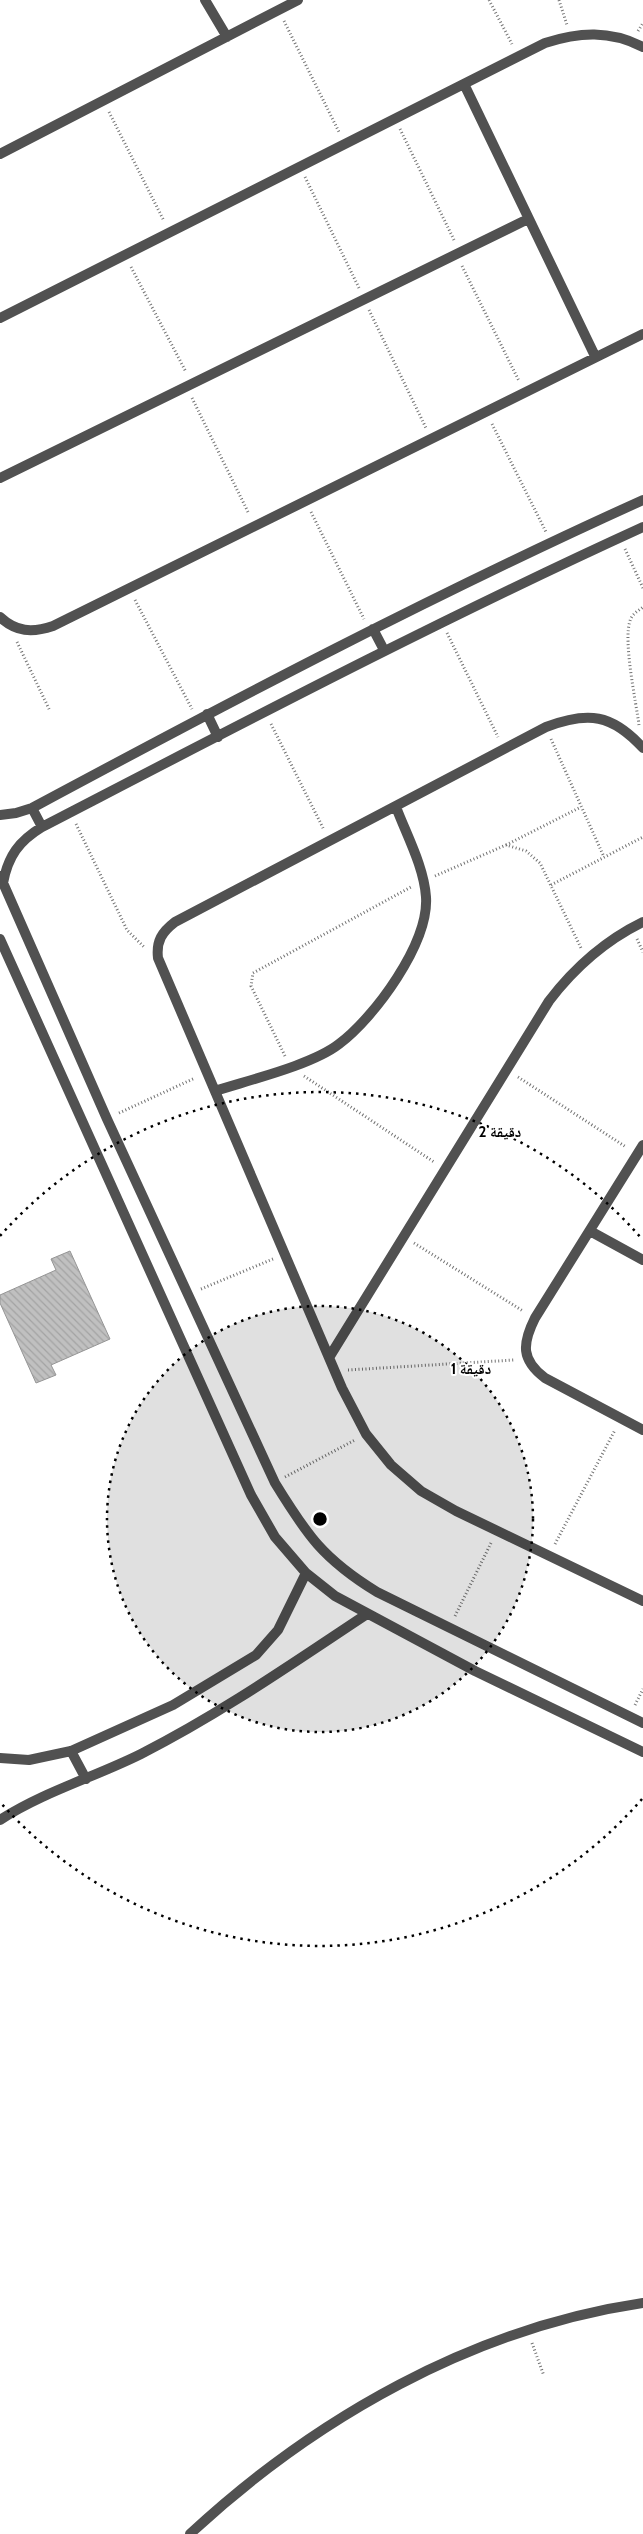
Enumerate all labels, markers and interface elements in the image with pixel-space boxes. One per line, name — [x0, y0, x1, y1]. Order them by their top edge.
text: 2 دقيقة — [479, 1123, 521, 1141]
text: 1 دقيقة — [451, 1360, 491, 1378]
centre of rings — [311, 1510, 329, 1528]

